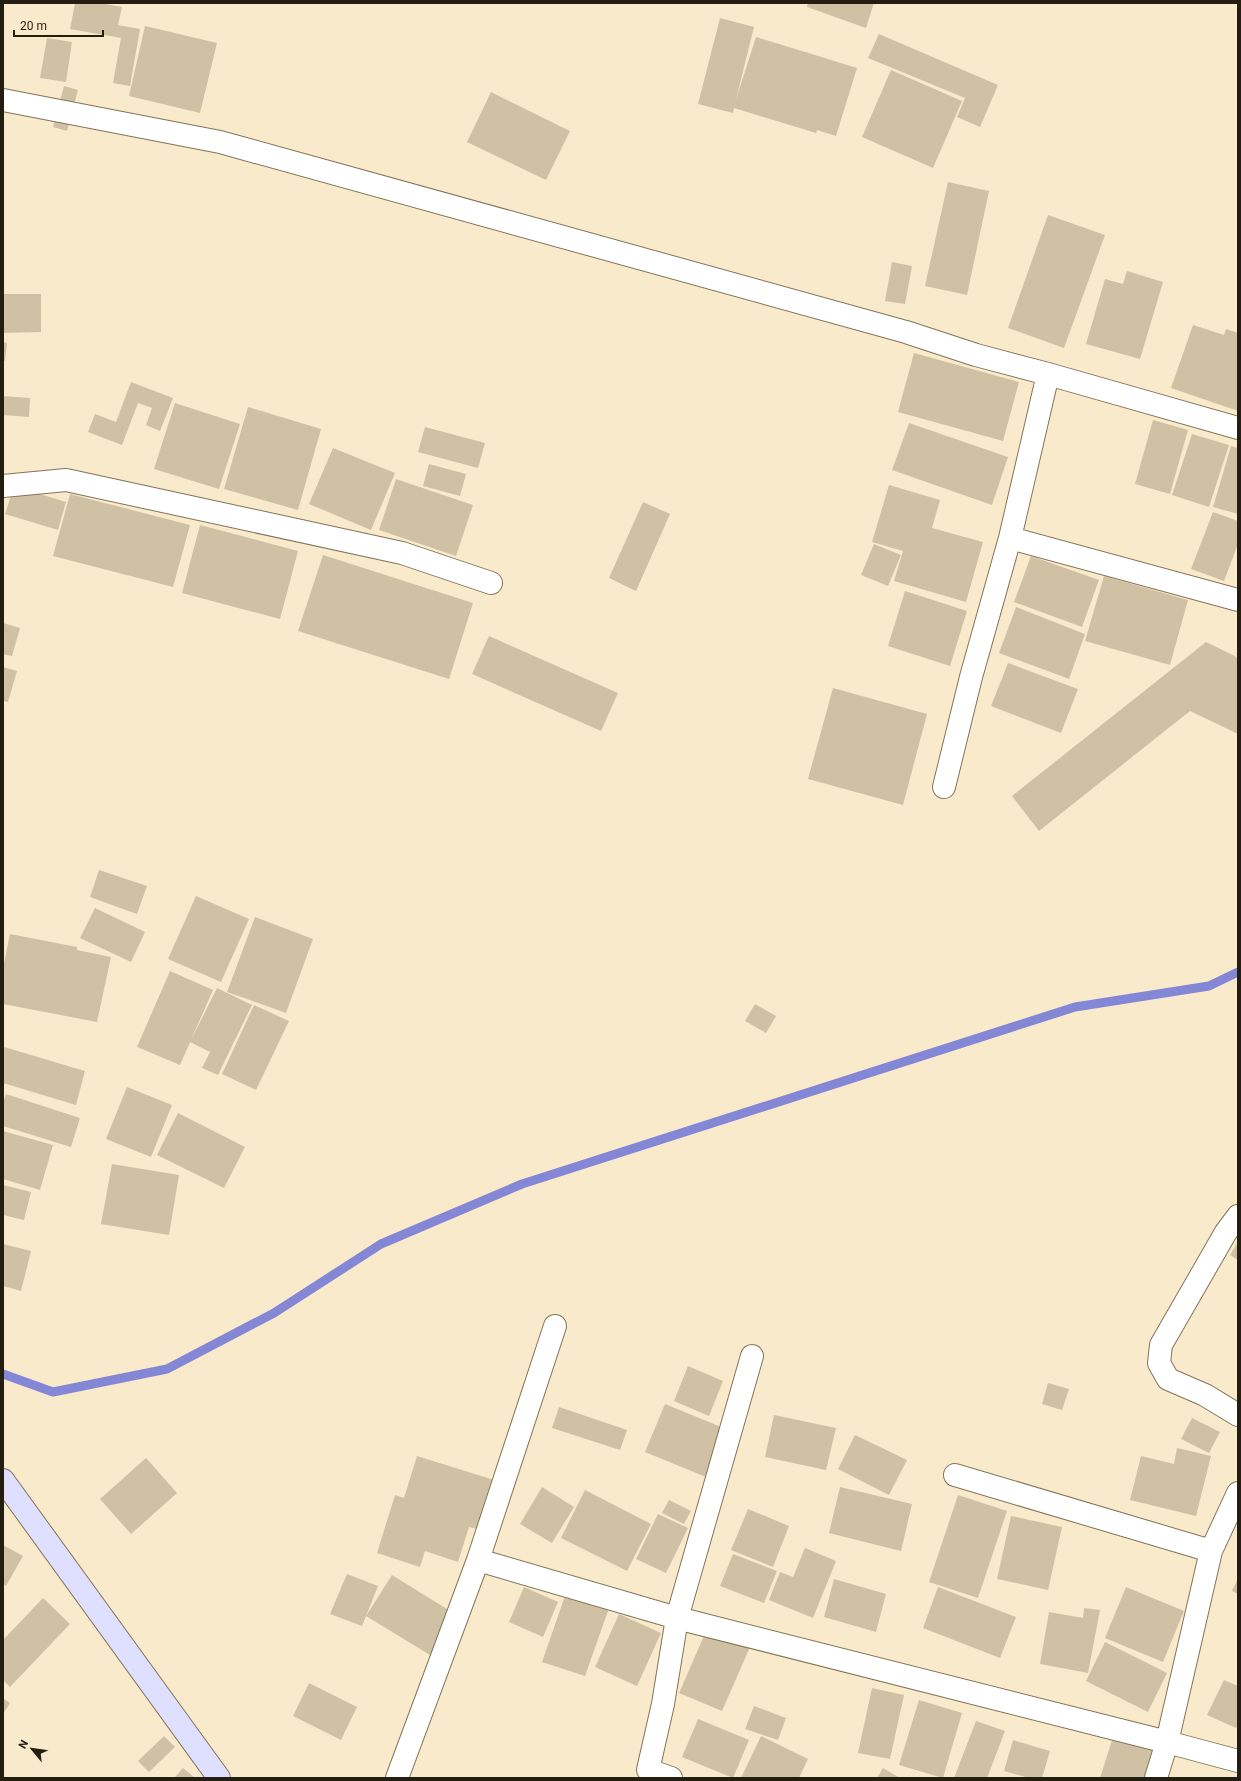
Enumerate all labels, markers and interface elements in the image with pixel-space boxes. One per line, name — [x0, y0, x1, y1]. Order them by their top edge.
scale bar — [14, 12, 103, 38]
text: 20 m — [20, 19, 47, 33]
north arrow — [12, 1729, 52, 1769]
text: N — [16, 1738, 31, 1751]

